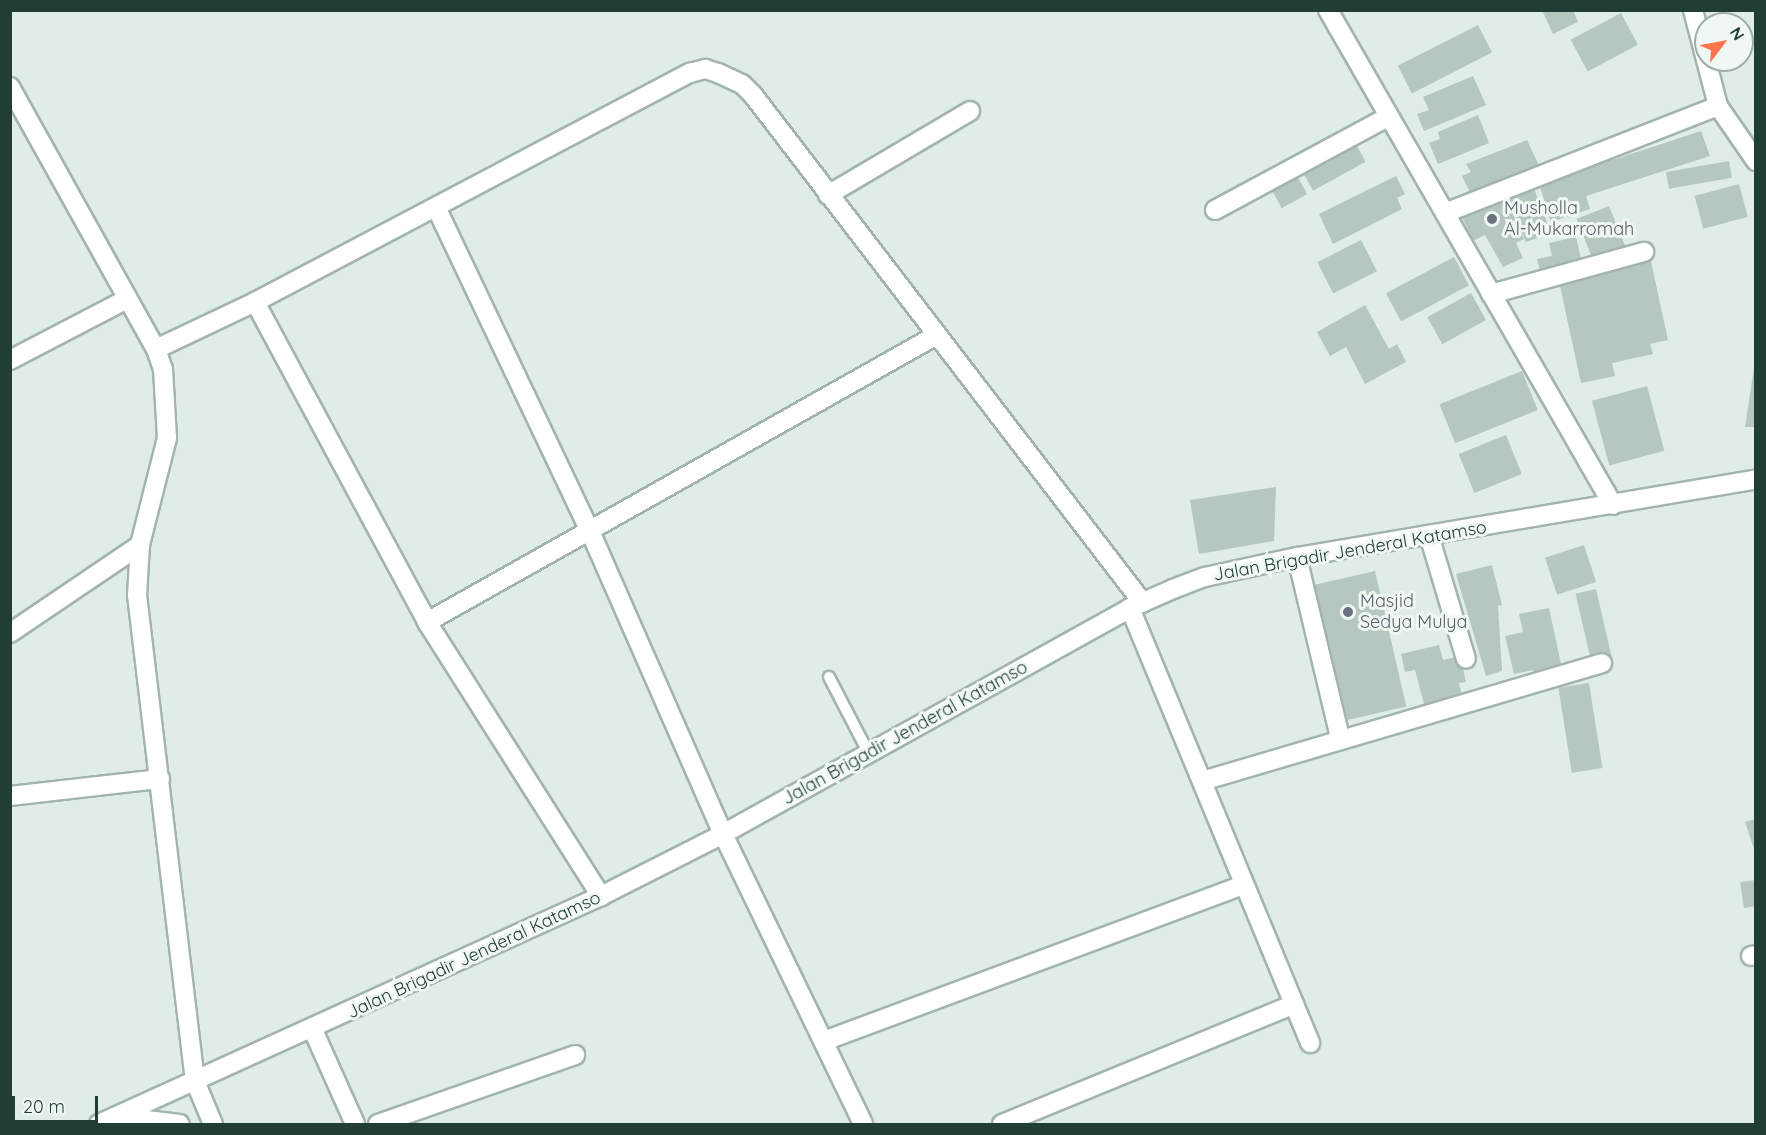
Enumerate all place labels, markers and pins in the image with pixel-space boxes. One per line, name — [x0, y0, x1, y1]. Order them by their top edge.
place label: Musholla Al-Mukarromah — [1504, 198, 1634, 240]
marker: Musholla Al-Mukarromah — [1485, 212, 1499, 226]
place label: Masjid Sedya Mulya — [1360, 591, 1467, 634]
marker: Masjid Sedya Mulya — [1341, 605, 1355, 619]

